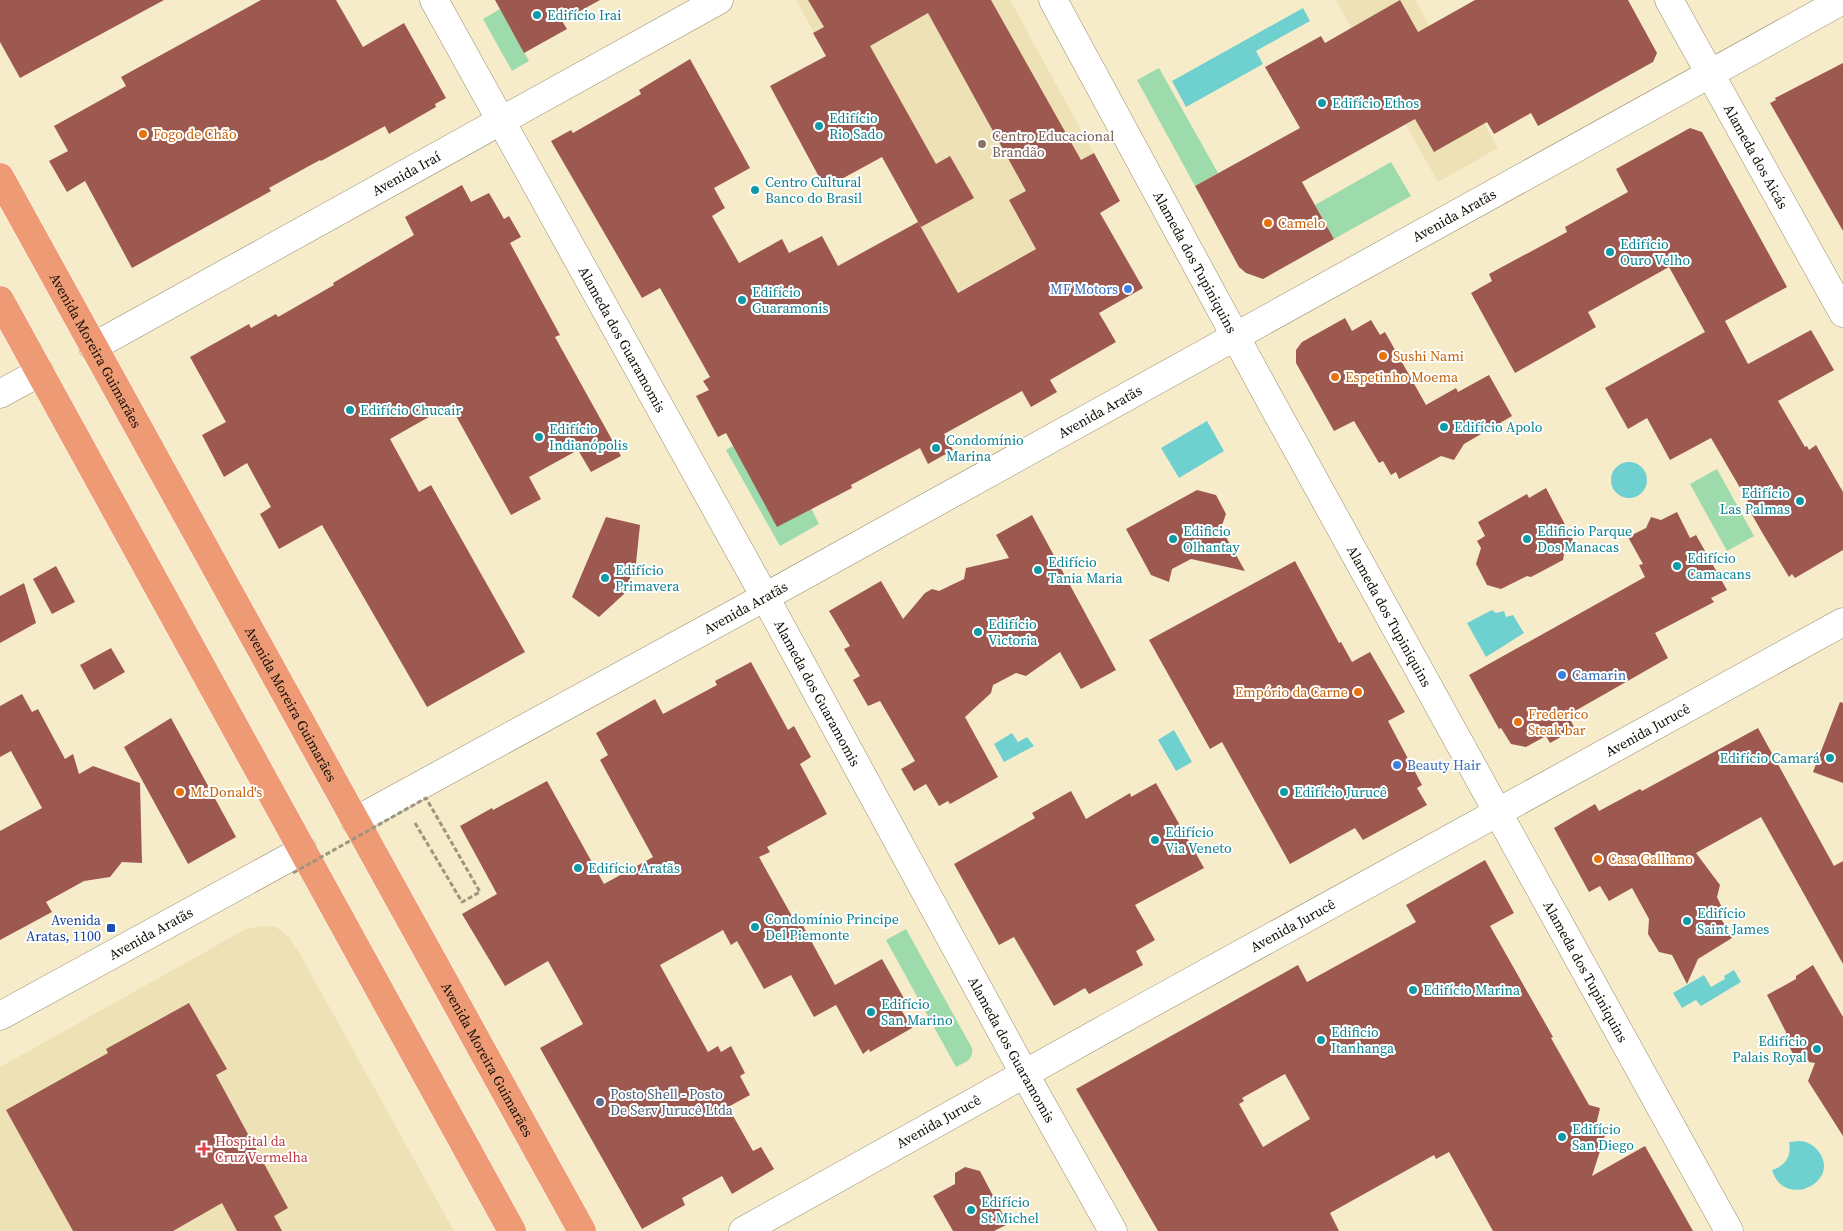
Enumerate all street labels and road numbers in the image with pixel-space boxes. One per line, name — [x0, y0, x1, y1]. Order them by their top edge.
street label: Alameda dos Aicás — [1719, 100, 1793, 212]
street label: Avenida Iraí — [368, 146, 444, 201]
street label: Avenida Aratãs — [1409, 184, 1500, 247]
street label: Alameda dos Tupiniquins — [1148, 187, 1242, 337]
street label: Alameda dos Guaramomis — [574, 263, 671, 416]
street label: Avenida Moreira Guimarães — [45, 269, 147, 432]
street label: Avenida Aratãs — [1054, 380, 1146, 443]
street label: Alameda dos Tupiniquins — [1342, 542, 1437, 691]
street label: Avenida Aratãs — [700, 576, 791, 639]
street label: Alameda dos Guaramomis — [769, 616, 865, 770]
street label: Avenida Moreira Guimarães — [240, 623, 342, 785]
street label: Avenida Jurucê — [1602, 698, 1694, 761]
street label: Avenida Jurucê — [1247, 894, 1339, 957]
street label: Alameda dos Tupiniquins — [1538, 897, 1633, 1046]
street label: Avenida Aratãs — [105, 902, 197, 965]
street label: Alameda dos Guaramomis — [963, 973, 1060, 1126]
street label: Avenida Moreira Guimarães — [436, 978, 538, 1141]
street label: Avenida Jurucê — [892, 1090, 984, 1153]

